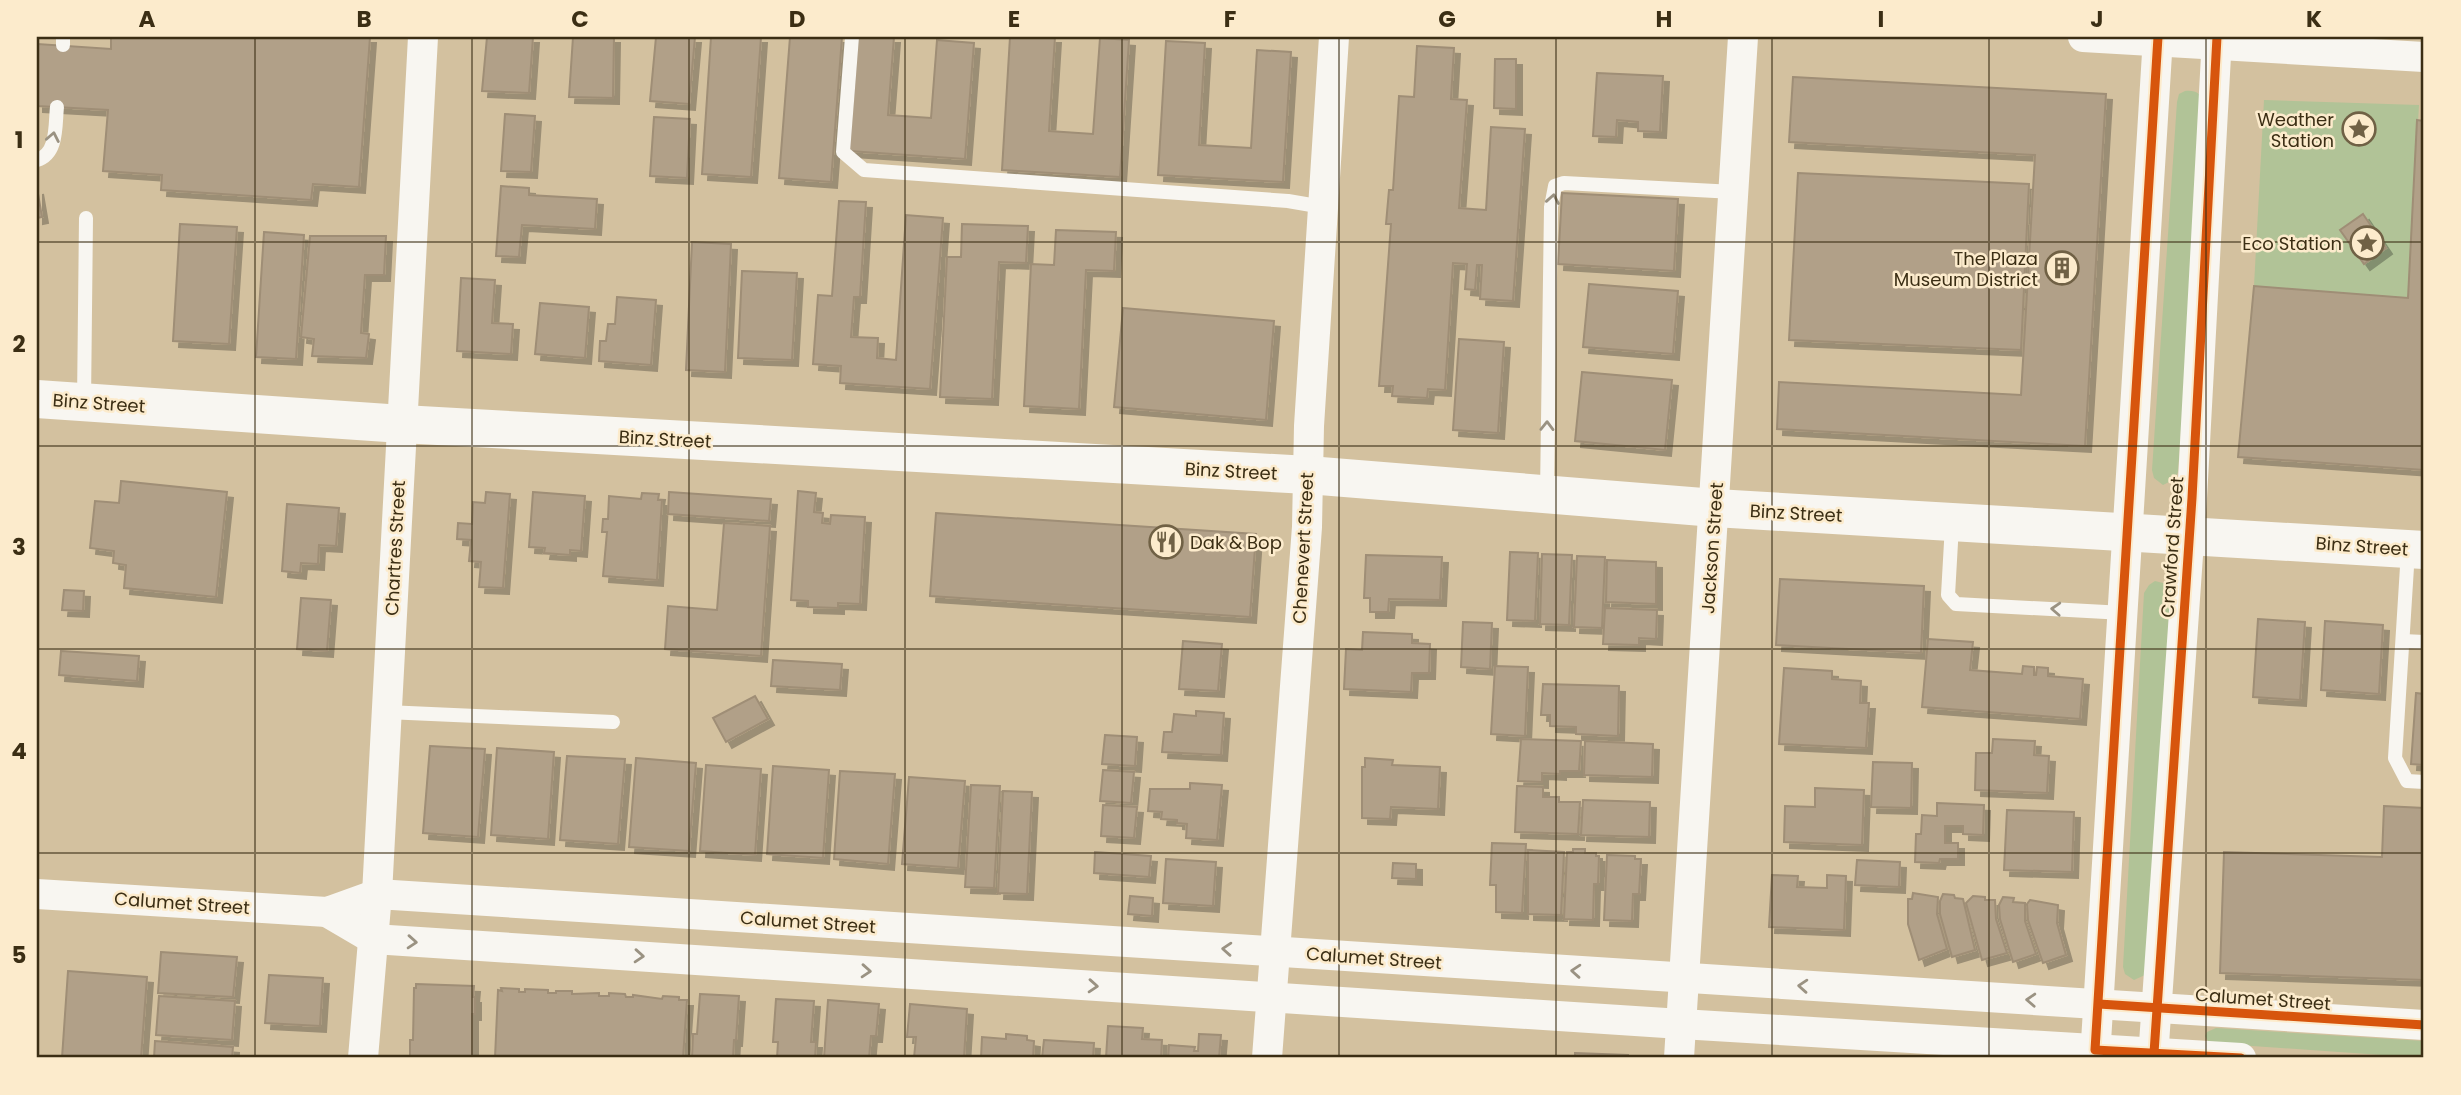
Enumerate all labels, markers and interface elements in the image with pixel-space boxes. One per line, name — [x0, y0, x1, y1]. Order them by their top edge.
text: A — [139, 3, 156, 35]
text: B — [356, 3, 372, 35]
text: C — [571, 3, 589, 35]
text: D — [789, 3, 805, 35]
text: E — [1008, 3, 1020, 35]
text: F — [1224, 3, 1236, 35]
text: G — [1438, 3, 1456, 35]
text: H — [1656, 3, 1672, 35]
text: I — [1878, 3, 1884, 35]
text: J — [2090, 3, 2104, 35]
text: K — [2306, 3, 2322, 35]
place label: Weather Station — [2257, 107, 2334, 153]
place icon: Weather Station — [2340, 110, 2378, 148]
text: 1 — [15, 124, 23, 156]
one-way arrow — [45, 131, 60, 143]
one-way arrow — [1545, 193, 1560, 205]
place icon: Eco Station — [2348, 224, 2386, 262]
place label: Eco Station — [2242, 231, 2342, 256]
place label: The Plaza Museum District — [1894, 246, 2038, 292]
building icon: The Plaza Museum District — [2043, 249, 2081, 287]
text: 2 — [12, 328, 26, 360]
street label: Binz Street — [52, 387, 146, 419]
one-way arrow — [1539, 420, 1555, 431]
street label: Binz Street — [618, 424, 712, 454]
street label: Binz Street — [1184, 456, 1278, 486]
street label: Chenevert Street — [1287, 472, 1319, 624]
street label: Crawford Street — [2155, 476, 2189, 618]
street label: Chartres Street — [379, 480, 411, 616]
street label: Jackson Street — [1695, 481, 1729, 615]
street label: Binz Street — [1749, 498, 1843, 528]
restaurant icon: Dak & Bop — [1147, 523, 1185, 561]
place label: Dak & Bop — [1190, 530, 1282, 555]
street label: Binz Street — [2315, 530, 2409, 562]
text: 3 — [12, 531, 26, 563]
one-way arrow — [2050, 602, 2061, 617]
text: 4 — [11, 735, 27, 767]
street label: Calumet Street — [113, 886, 251, 920]
street label: Calumet Street — [739, 905, 877, 939]
one-way arrow — [407, 934, 418, 949]
text: 5 — [12, 939, 26, 971]
street label: Calumet Street — [1305, 941, 1443, 975]
one-way arrow — [1221, 942, 1232, 957]
one-way arrow — [634, 949, 645, 964]
one-way arrow — [861, 963, 872, 978]
one-way arrow — [1571, 964, 1582, 979]
one-way arrow — [1088, 978, 1099, 993]
one-way arrow — [1798, 978, 1809, 993]
street label: Calumet Street — [2194, 982, 2332, 1016]
one-way arrow — [2025, 992, 2036, 1007]

